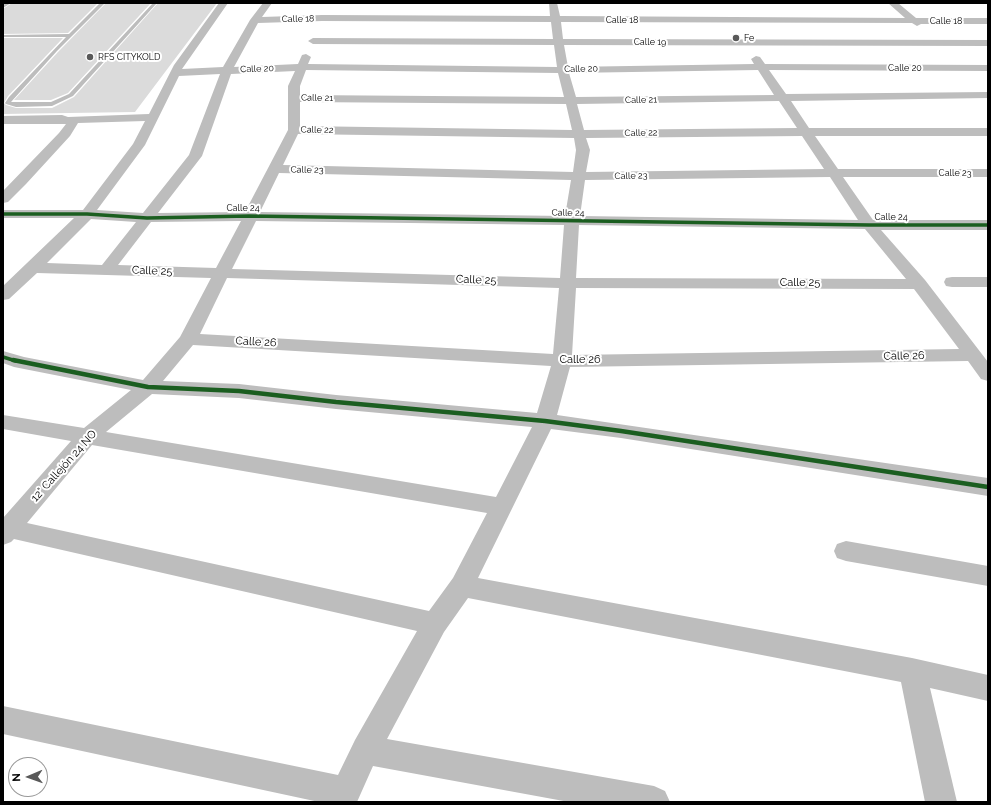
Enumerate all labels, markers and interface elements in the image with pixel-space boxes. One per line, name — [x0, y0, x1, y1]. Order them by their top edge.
street label: Calle 18 — [282, 13, 314, 25]
street label: Calle 18 — [606, 15, 638, 25]
street label: Calle 18 — [930, 16, 962, 26]
marker: Fe — [731, 33, 741, 43]
place label: Fe — [744, 33, 754, 43]
street label: Calle 19 — [634, 37, 666, 47]
marker: RFS CITYKOLD — [85, 52, 95, 62]
place label: RFS CITYKOLD — [98, 52, 160, 62]
street label: Calle 20 — [240, 63, 274, 75]
street label: Calle 20 — [564, 63, 598, 75]
street label: Calle 20 — [888, 63, 922, 73]
street label: Calle 21 — [301, 92, 333, 104]
street label: Calle 21 — [625, 94, 657, 106]
street label: Calle 22 — [300, 124, 334, 136]
street label: Calle 22 — [624, 127, 658, 139]
street label: Calle 23 — [290, 164, 324, 176]
street label: Calle 23 — [938, 168, 972, 178]
street label: Calle 23 — [614, 170, 648, 182]
street label: Calle 24 — [226, 203, 260, 213]
street label: Calle 24 — [551, 207, 585, 219]
street label: Calle 24 — [874, 212, 908, 222]
street label: Calle 25 — [132, 264, 172, 278]
street label: Calle 25 — [456, 273, 496, 287]
street label: Calle 25 — [780, 276, 820, 290]
street label: Calle 26 — [235, 334, 277, 350]
street label: Calle 26 — [883, 349, 925, 363]
street label: Calle 26 — [559, 353, 601, 367]
street label: 12° Callejón 24 NO — [28, 428, 100, 504]
north arrow — [8, 757, 48, 797]
text: N — [10, 773, 23, 782]

